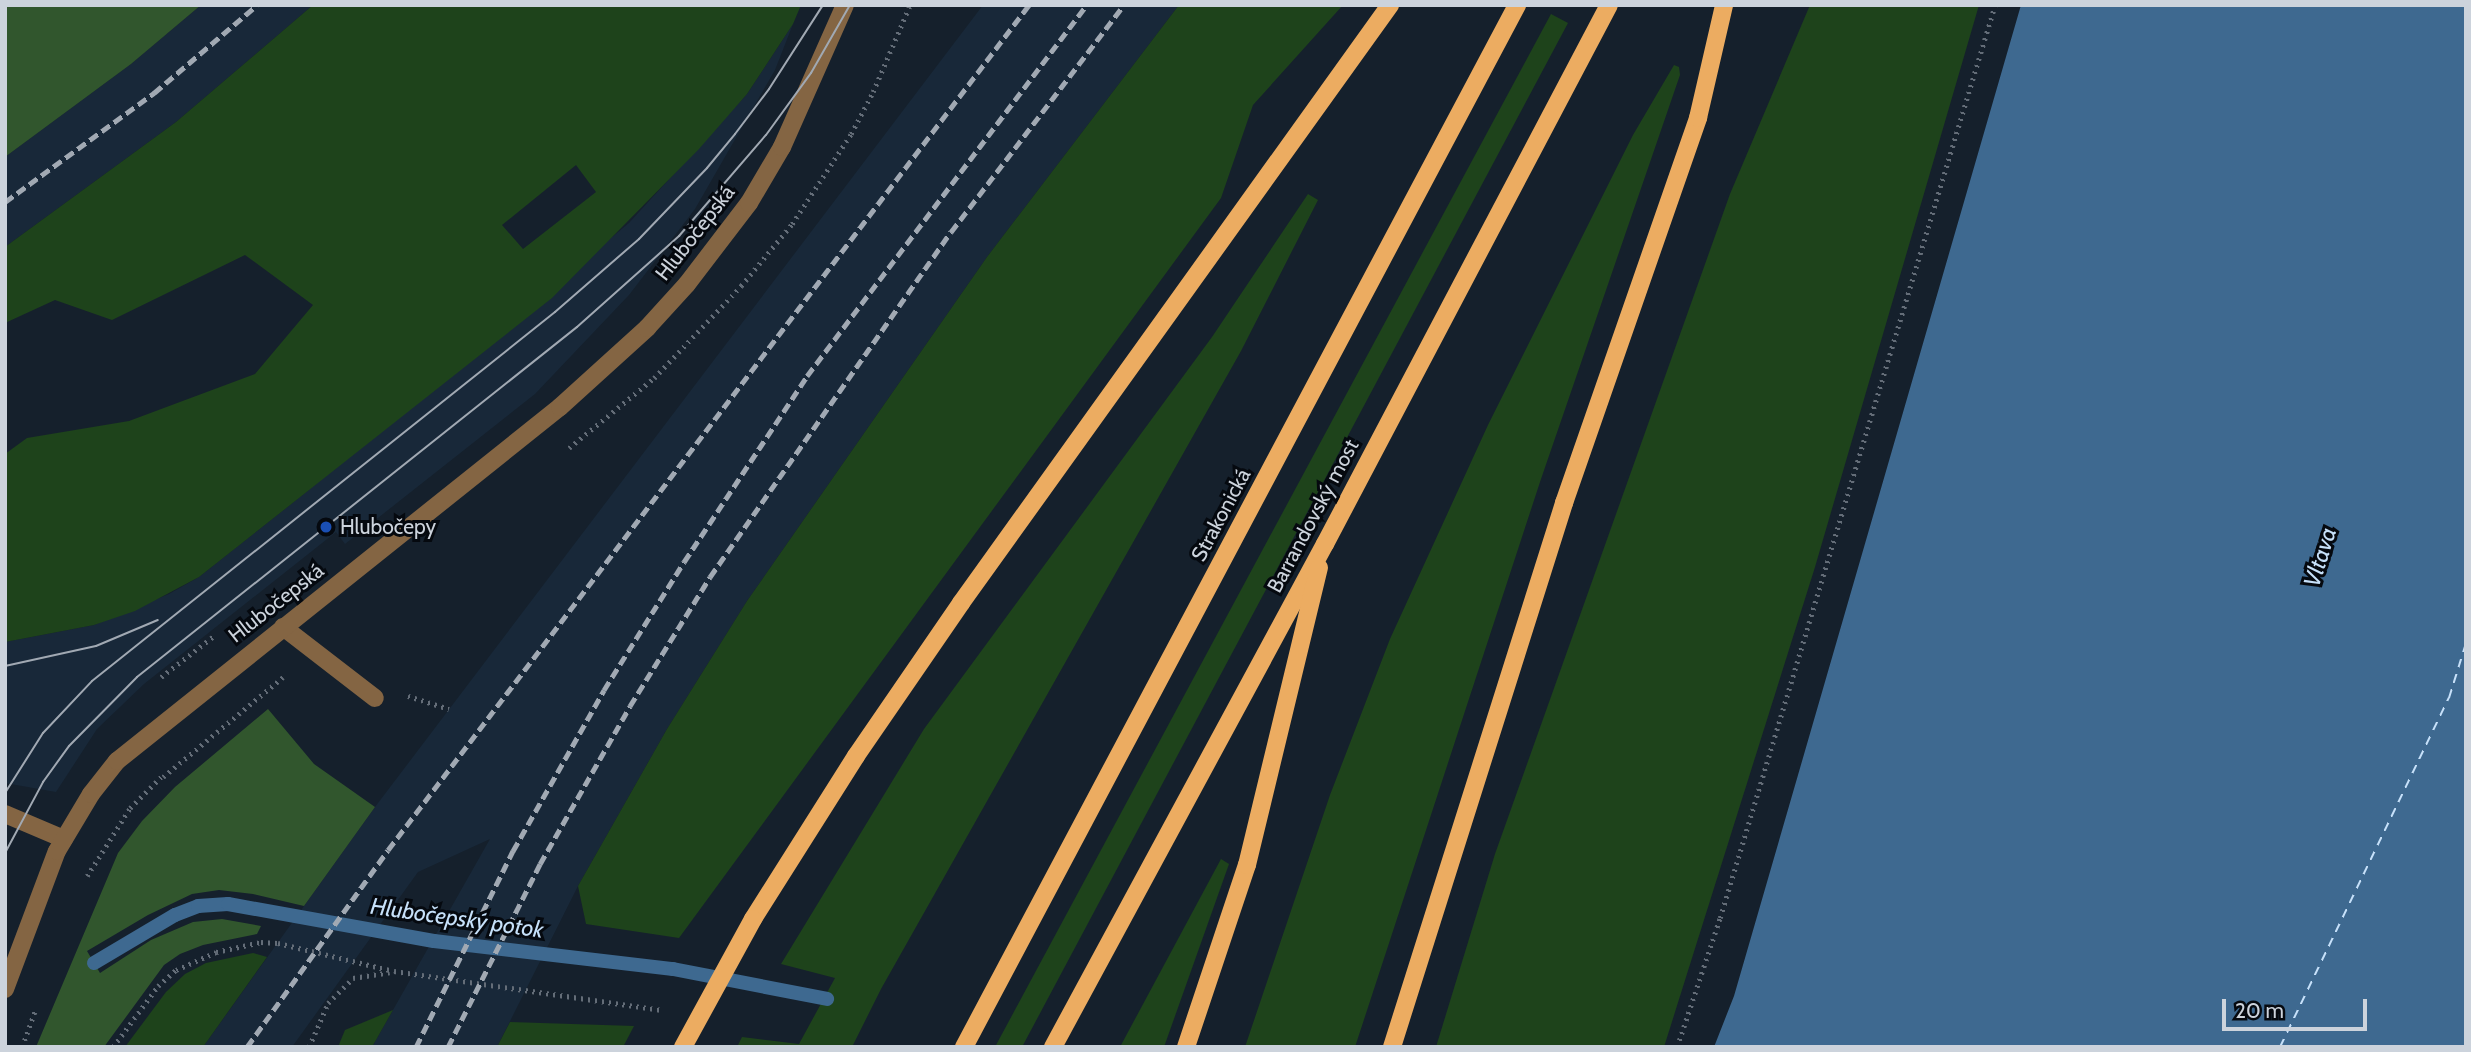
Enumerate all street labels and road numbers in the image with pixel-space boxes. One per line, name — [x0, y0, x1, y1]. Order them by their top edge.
street label: Hlubočepská — [650, 180, 740, 286]
street label: Barrandovský most — [1262, 435, 1364, 597]
street label: Strakonická — [1186, 464, 1256, 566]
street label: Hlubočepská — [223, 558, 329, 648]

